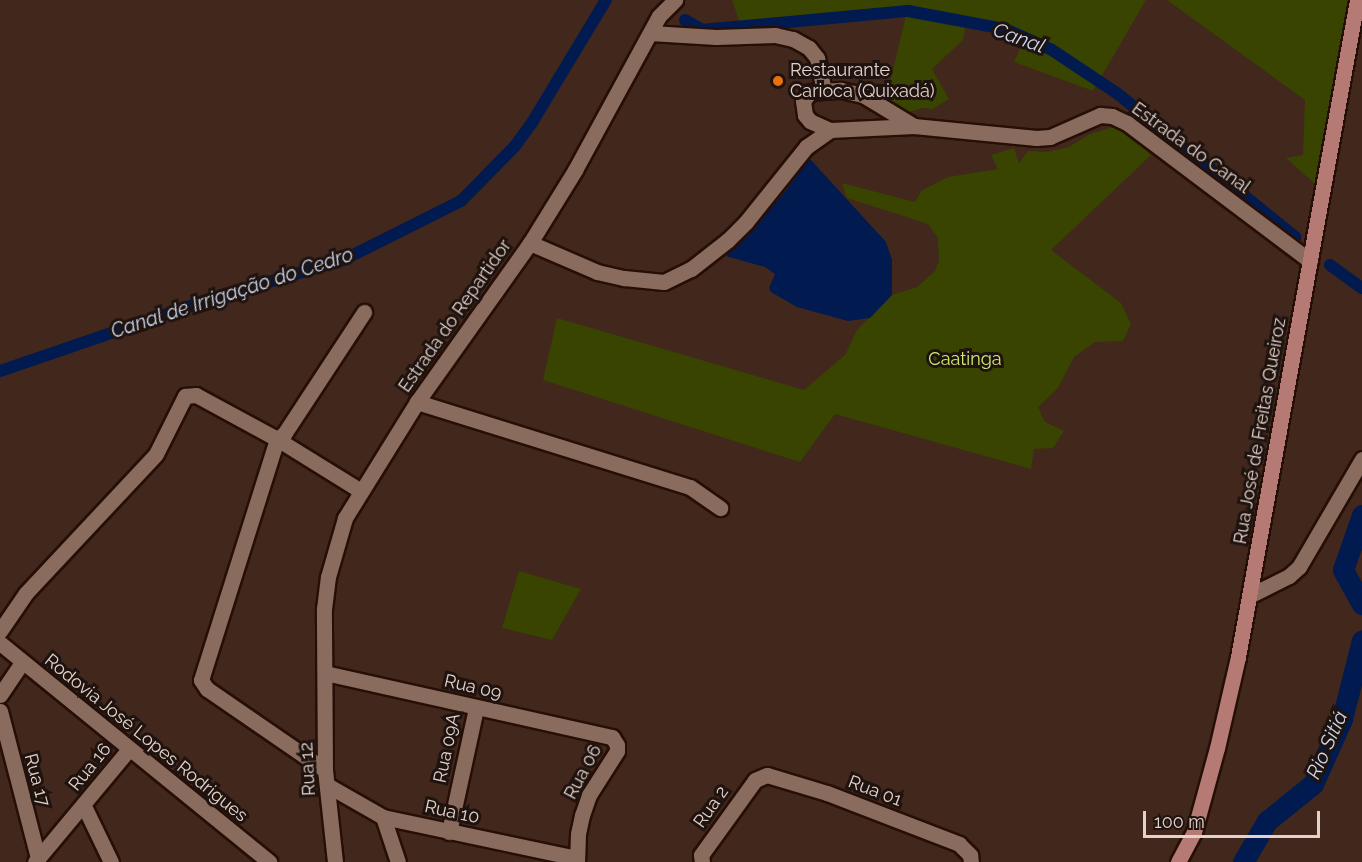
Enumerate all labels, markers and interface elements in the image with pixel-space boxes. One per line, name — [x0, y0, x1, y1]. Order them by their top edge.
water label: Canal — [990, 18, 1048, 58]
place label: Restaurante Carioca (Quixadá) — [790, 60, 935, 103]
marker: Restaurante Carioca (Quixadá) — [771, 74, 785, 88]
street label: Estrada do Canal — [1128, 98, 1254, 198]
street label: Estrada do Repartidor — [394, 236, 516, 396]
water label: Canal de Irrigação do Cedro — [108, 242, 356, 344]
street label: Rua José de Freitas Queiroz — [1229, 316, 1291, 546]
park label: Caatinga — [928, 348, 1002, 370]
street label: Rodovia José Lopes Rodrigues — [40, 649, 252, 827]
street label: Rua 09 — [442, 670, 504, 704]
water label: Rio Sitiá — [1301, 707, 1353, 783]
street label: Rua 09A — [429, 711, 465, 785]
street label: Rua 16 — [64, 739, 116, 795]
street label: Rua 06 — [560, 741, 606, 803]
street label: Rua 12 — [296, 742, 320, 796]
street label: Rua 17 — [20, 751, 54, 809]
street label: Rua 01 — [845, 771, 905, 811]
street label: Rua 2 — [689, 782, 733, 832]
street label: Rua 10 — [423, 796, 481, 828]
scale bar — [1146, 799, 1323, 837]
text: 100 m — [1154, 811, 1205, 832]

